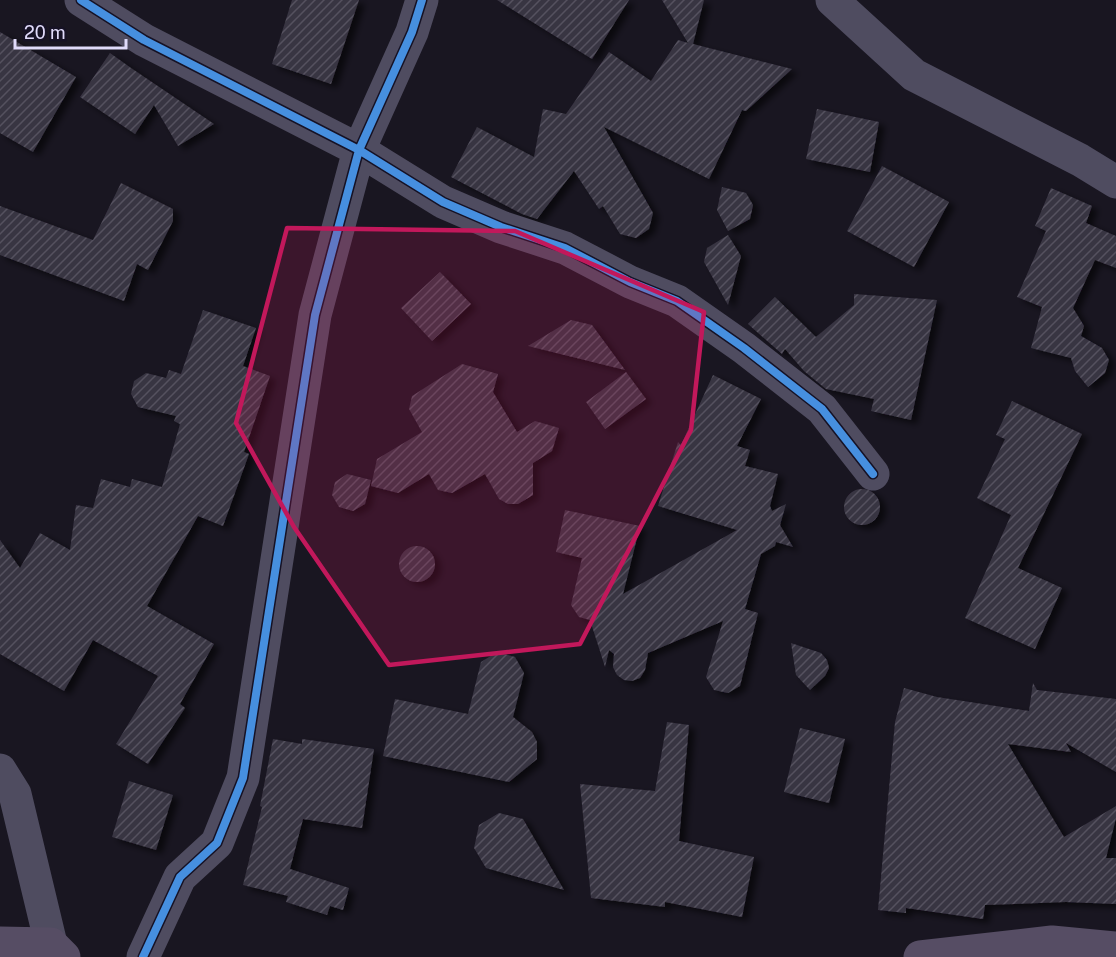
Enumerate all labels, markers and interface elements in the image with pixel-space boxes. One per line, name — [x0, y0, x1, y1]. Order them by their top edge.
scale bar — [15, 12, 126, 50]
text: 20 m — [24, 22, 66, 43]

